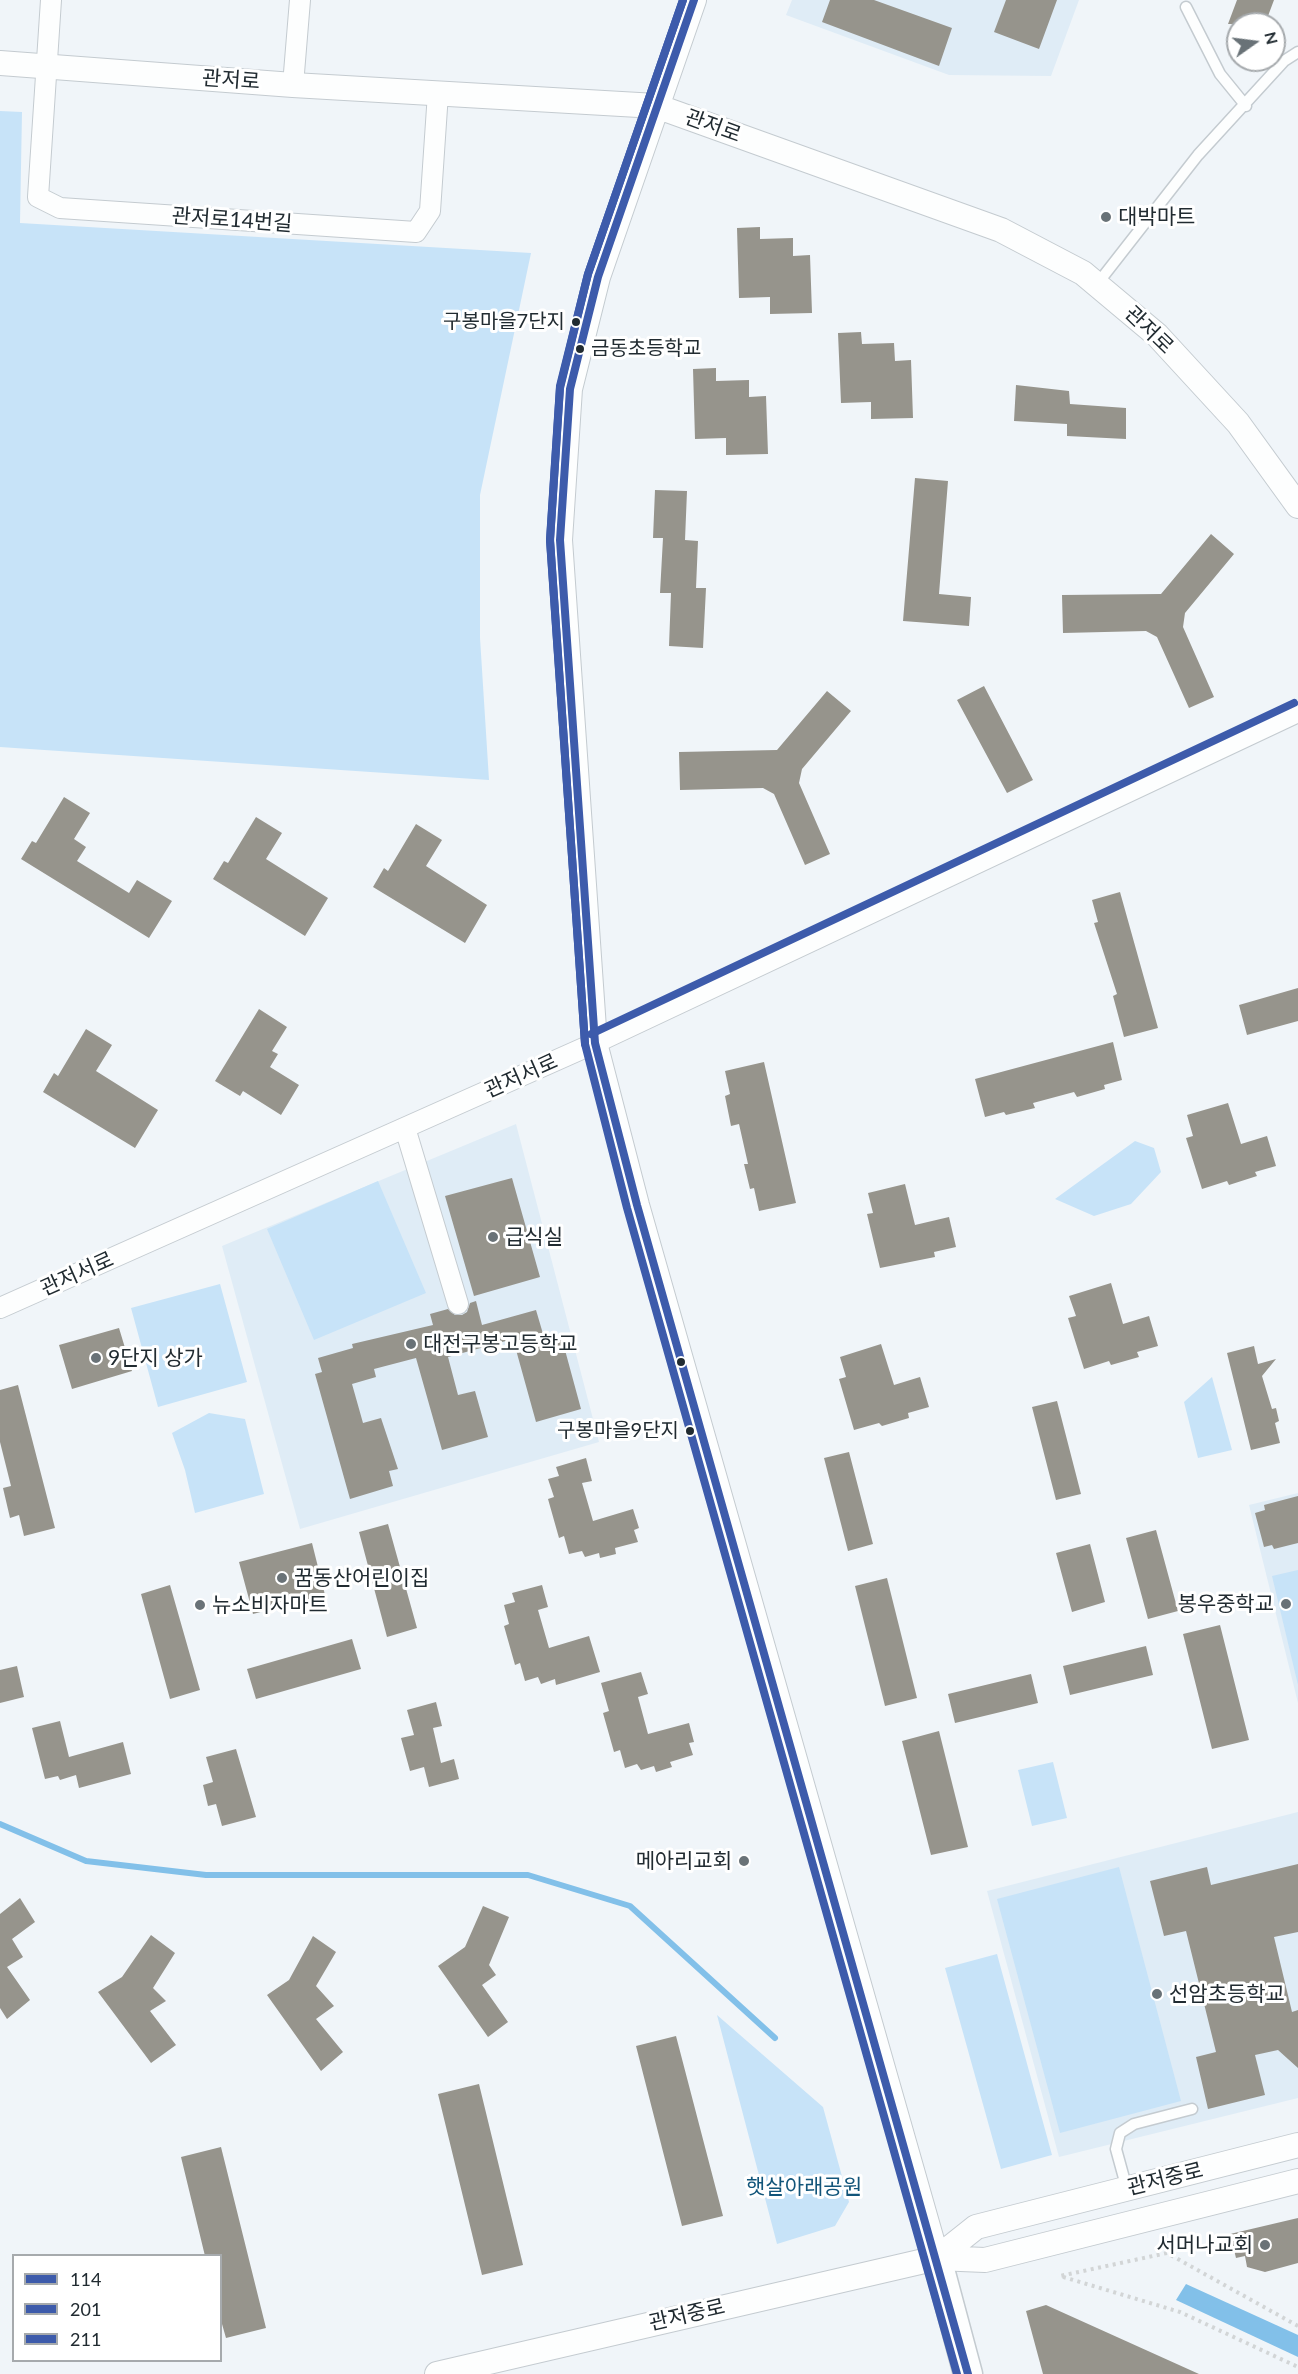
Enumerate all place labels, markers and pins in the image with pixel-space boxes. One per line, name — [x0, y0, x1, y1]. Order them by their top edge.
place label: 대박마트 — [1118, 204, 1195, 230]
marker: 대박마트 — [1099, 210, 1113, 224]
place label: 구봉마을7단지 — [443, 310, 565, 334]
marker: 구봉마을7단지 — [570, 316, 582, 328]
place label: 금동초등학교 — [591, 337, 701, 361]
marker: 금동초등학교 — [574, 343, 586, 355]
place label: 급식실 — [505, 1224, 563, 1250]
marker: 급식실 — [486, 1230, 500, 1244]
place label: 대전구봉고등학교 — [423, 1331, 578, 1357]
marker: 대전구봉고등학교 — [404, 1337, 418, 1351]
place label: 9단지 상가 — [108, 1345, 203, 1371]
marker: 9단지 상가 — [89, 1351, 103, 1365]
unlabelled marker — [675, 1356, 687, 1368]
place label: 구봉마을9단지 — [557, 1419, 679, 1443]
marker: 구봉마을9단지 — [684, 1425, 696, 1437]
place label: 꿈동산어린이집 — [294, 1565, 429, 1591]
marker: 꿈동산어린이집 — [275, 1571, 289, 1585]
place label: 봉우중학교 — [1177, 1591, 1274, 1617]
place label: 뉴소비자마트 — [212, 1592, 328, 1618]
marker: 봉우중학교 — [1279, 1597, 1293, 1611]
marker: 뉴소비자마트 — [193, 1598, 207, 1612]
place label: 메아리교회 — [635, 1848, 732, 1874]
marker: 메아리교회 — [737, 1854, 751, 1868]
place label: 선암초등학교 — [1169, 1981, 1285, 2007]
marker: 선암초등학교 — [1150, 1987, 1164, 2001]
place label: 서머나교회 — [1156, 2232, 1253, 2258]
marker: 서머나교회 — [1258, 2238, 1272, 2252]

